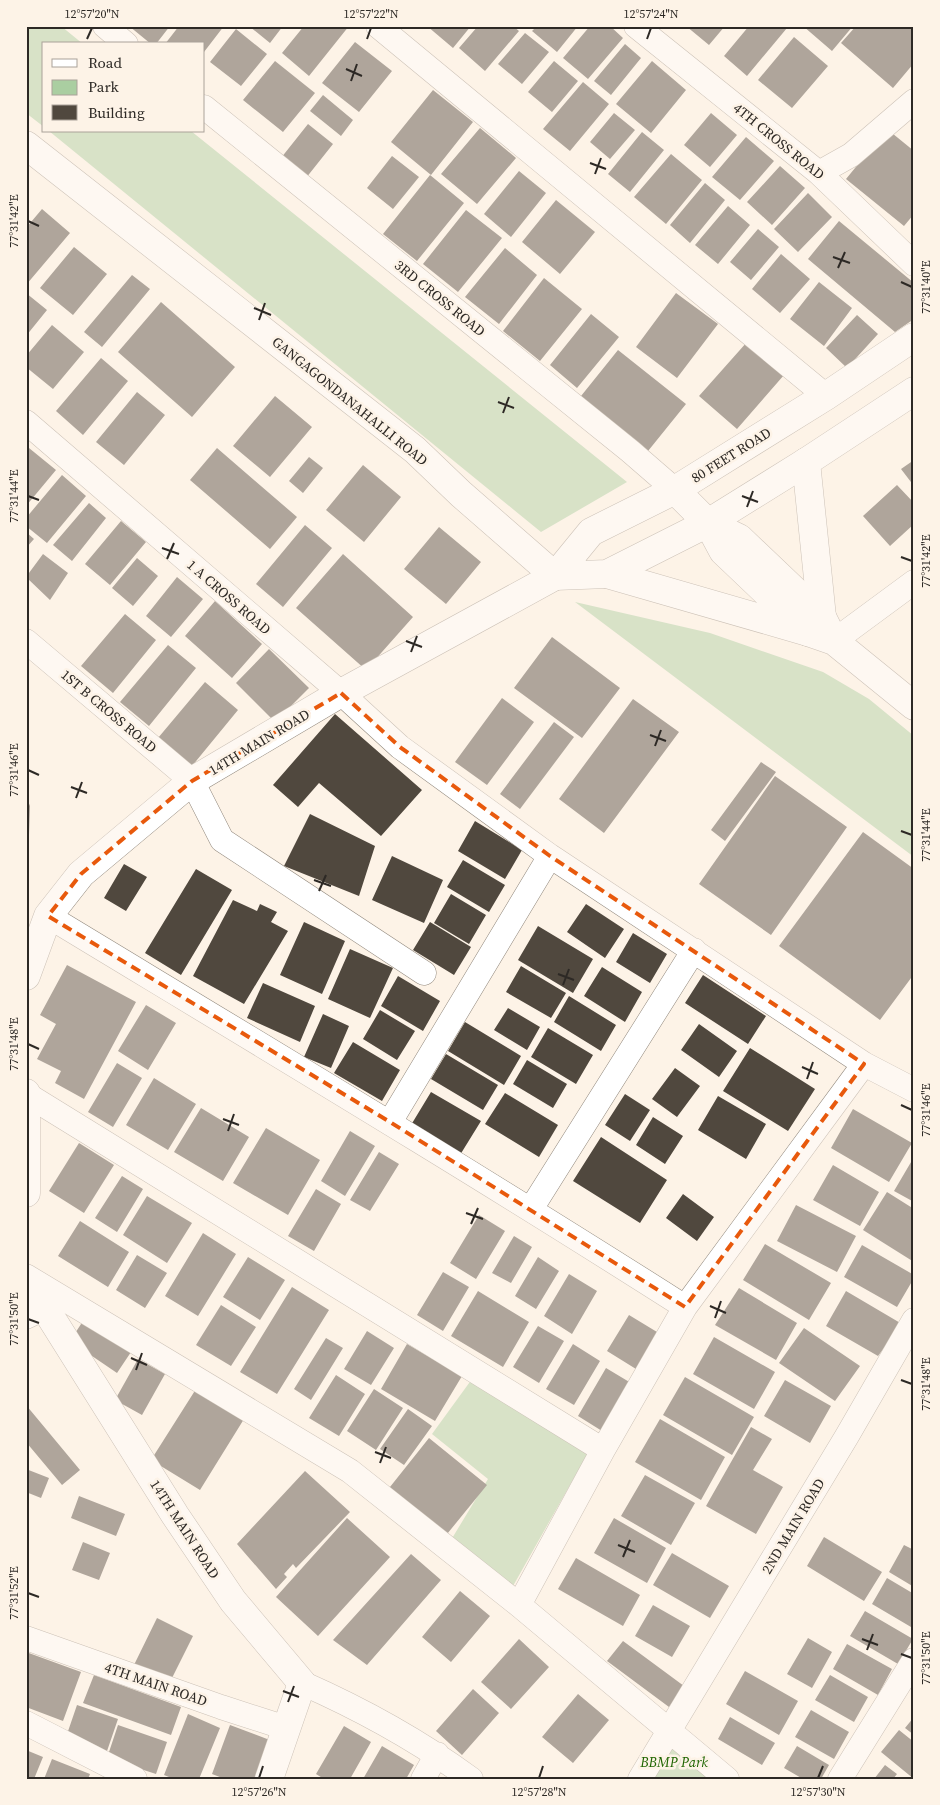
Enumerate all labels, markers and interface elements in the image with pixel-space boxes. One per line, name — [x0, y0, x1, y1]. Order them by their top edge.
text: 12°57'20"N — [64, 6, 120, 22]
text: 12°57'22"N — [343, 6, 399, 22]
text: 12°57'24"N — [623, 6, 679, 22]
legend — [42, 42, 205, 132]
text: Road — [88, 52, 122, 73]
text: Park — [88, 76, 120, 97]
street label: 4TH CROSS ROAD — [729, 98, 829, 184]
text: Building — [88, 102, 145, 123]
text: 77°31'42"E — [6, 194, 22, 248]
street label: 3RD CROSS ROAD — [390, 255, 490, 341]
text: 77°31'40"E — [918, 260, 934, 314]
street label: GANGAGONDANAHALLI ROAD — [268, 332, 432, 470]
street label: 80 FEET ROAD — [687, 422, 775, 488]
text: 77°31'44"E — [6, 469, 22, 523]
text: 77°31'42"E — [918, 534, 934, 588]
street label: 1 A CROSS ROAD — [183, 555, 275, 639]
street label: 1ST B CROSS ROAD — [57, 665, 161, 757]
street label: 14TH MAIN ROAD — [205, 704, 313, 780]
text: 77°31'46"E — [6, 743, 22, 797]
text: 77°31'44"E — [918, 808, 934, 862]
text: 77°31'48"E — [6, 1017, 22, 1071]
text: 77°31'46"E — [918, 1083, 934, 1137]
text: 77°31'50"E — [6, 1292, 22, 1346]
text: 77°31'48"E — [918, 1357, 934, 1411]
street label: 2ND MAIN ROAD — [757, 1474, 829, 1578]
street label: 14TH MAIN ROAD — [145, 1476, 225, 1583]
text: 77°31'52"E — [6, 1566, 22, 1620]
text: 77°31'50"E — [918, 1631, 934, 1685]
street label: 4TH MAIN ROAD — [102, 1657, 210, 1711]
park label: BBMP Park — [639, 1752, 708, 1772]
text: 12°57'26"N — [231, 1784, 287, 1800]
text: 12°57'28"N — [511, 1784, 567, 1800]
text: 12°57'30"N — [790, 1784, 846, 1800]

